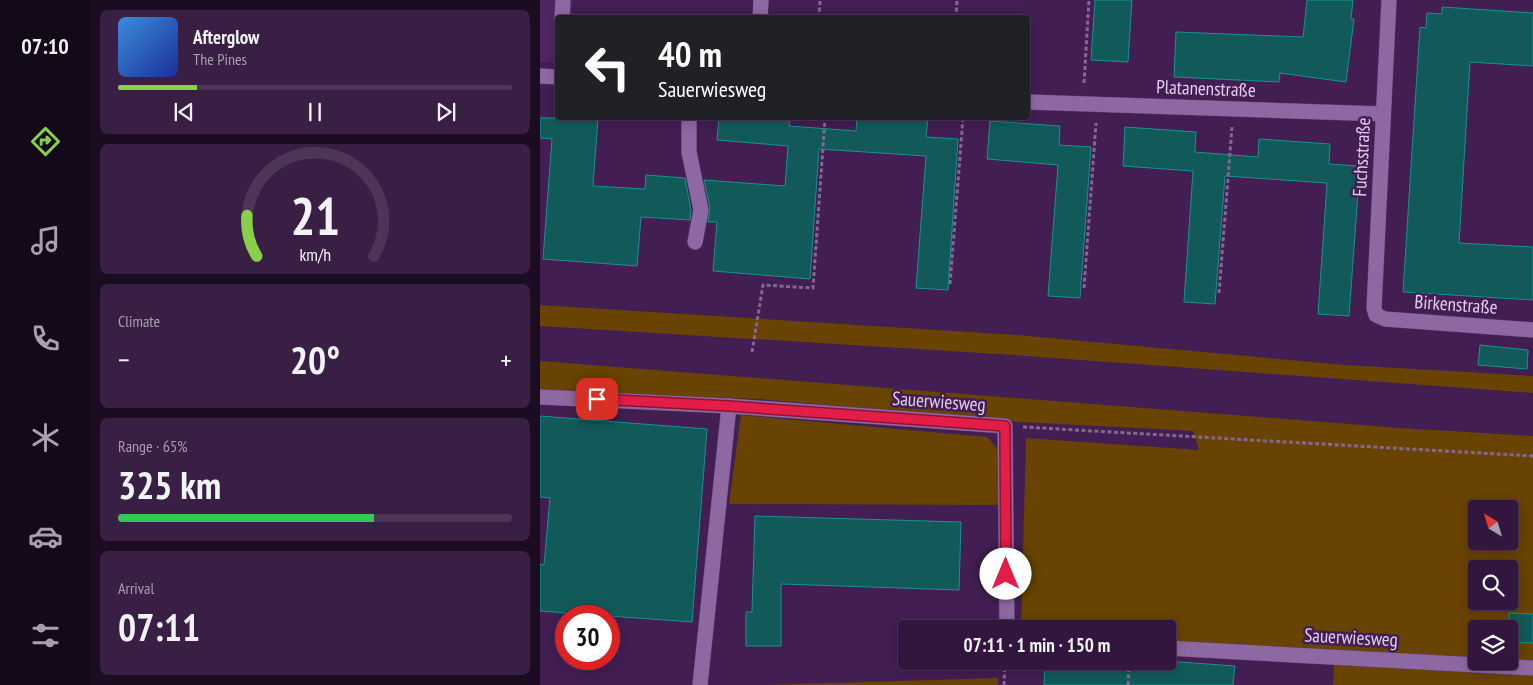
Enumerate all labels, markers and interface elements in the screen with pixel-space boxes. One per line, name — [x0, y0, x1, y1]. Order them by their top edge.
text: Afterglow — [193, 25, 259, 49]
text: 40 m — [658, 31, 722, 77]
text: 07:10 — [21, 32, 69, 60]
icon: left — [575, 35, 640, 100]
text: The Pines — [193, 49, 247, 69]
street label: Platanenstraße — [1156, 74, 1256, 102]
text: Sauerwiesweg — [658, 75, 766, 103]
icon: previous — [170, 98, 198, 126]
icon: pause — [301, 98, 329, 126]
icon: next — [432, 98, 460, 126]
street label: Fuchsstraße — [1347, 117, 1375, 197]
icon: directions — [28, 124, 63, 159]
text: 21 — [290, 182, 340, 249]
icon: music — [28, 223, 63, 258]
text: km/h — [299, 243, 331, 266]
street label: Birkenstraße — [1414, 289, 1498, 319]
text: Climate — [118, 311, 160, 331]
icon: phone — [28, 321, 63, 356]
text: 20° — [290, 335, 340, 384]
text: − — [118, 341, 130, 378]
text: + — [500, 341, 512, 378]
pin — [576, 378, 618, 420]
icon: arrive — [583, 385, 611, 413]
street label: Sauerwiesweg — [891, 386, 987, 416]
icon: climate — [28, 420, 63, 455]
text: Range · 65% — [118, 436, 187, 456]
text: 325 km — [118, 460, 221, 509]
north arrow — [1468, 500, 1518, 550]
map controls — [1468, 500, 1518, 670]
icon: car — [28, 519, 63, 554]
position arrow — [979, 547, 1031, 599]
button: search — [1468, 560, 1518, 610]
text: Arrival — [118, 578, 154, 598]
text: 07:11 — [118, 602, 200, 651]
speed limit sign: 30 — [555, 605, 620, 670]
icon: filters — [28, 618, 63, 653]
button: layers — [1468, 620, 1518, 670]
street label: Sauerwiesweg — [1304, 623, 1398, 651]
text: 07:11 · 1 min · 150 m — [964, 633, 1110, 657]

